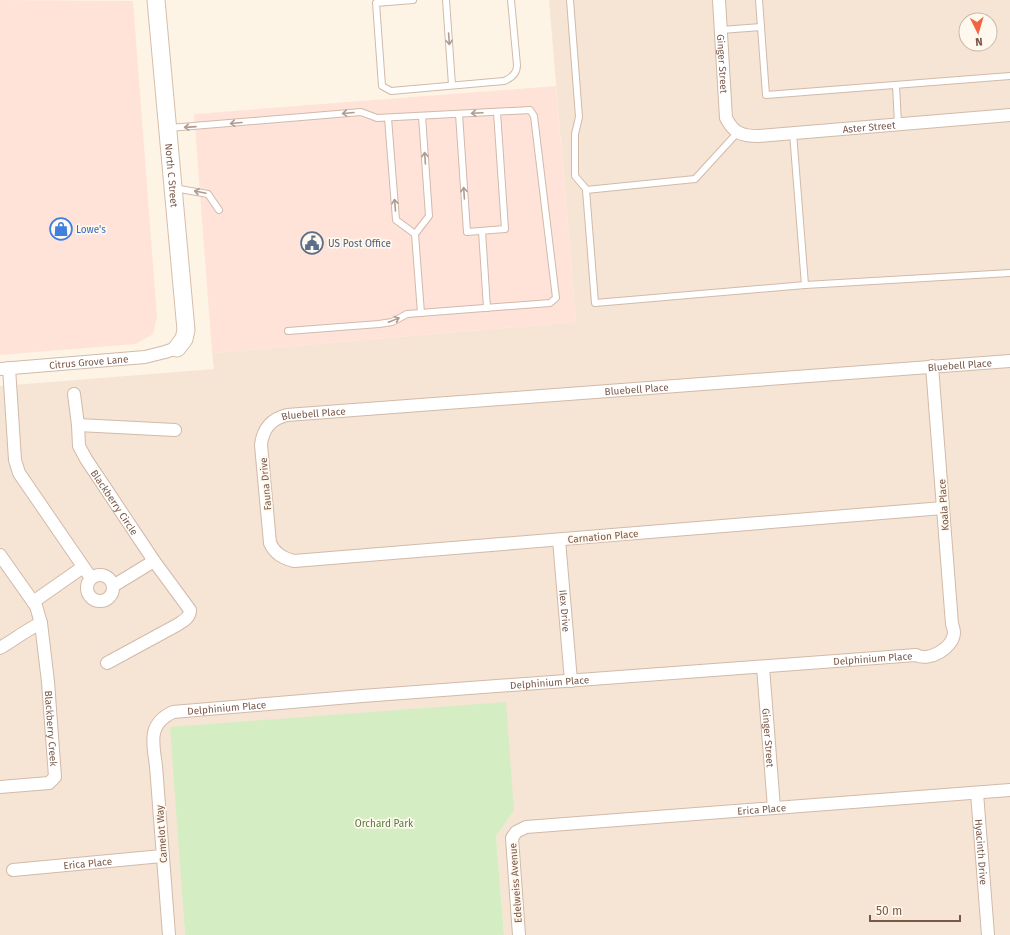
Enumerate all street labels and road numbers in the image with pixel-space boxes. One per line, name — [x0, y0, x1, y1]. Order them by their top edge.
street label: Ginger Street — [714, 34, 730, 94]
street label: Aster Street — [842, 120, 896, 136]
street label: North C Street — [162, 143, 180, 208]
street label: Citrus Grove Lane — [49, 353, 129, 372]
street label: Bluebell Place — [927, 357, 992, 374]
street label: Bluebell Place — [604, 382, 669, 398]
street label: Bluebell Place — [280, 406, 346, 423]
street label: Fauna Drive — [258, 457, 274, 511]
street label: Blackberry Circle — [88, 468, 140, 538]
street label: Koala Place — [936, 479, 952, 531]
street label: Carnation Place — [567, 528, 639, 546]
street label: Ilex Drive — [556, 589, 572, 632]
street label: Delphinium Place — [833, 650, 913, 668]
street label: Delphinium Place — [510, 674, 590, 692]
street label: Blackberry Creek — [42, 690, 59, 768]
street label: Delphinium Place — [187, 699, 267, 718]
street label: Ginger Street — [759, 708, 776, 768]
street label: Erica Place — [737, 802, 787, 818]
street label: Camelot Way — [154, 804, 170, 863]
street label: Hyacinth Drive — [972, 818, 989, 885]
street label: Edelweiss Avenue — [507, 843, 525, 923]
street label: Erica Place — [63, 856, 113, 872]

